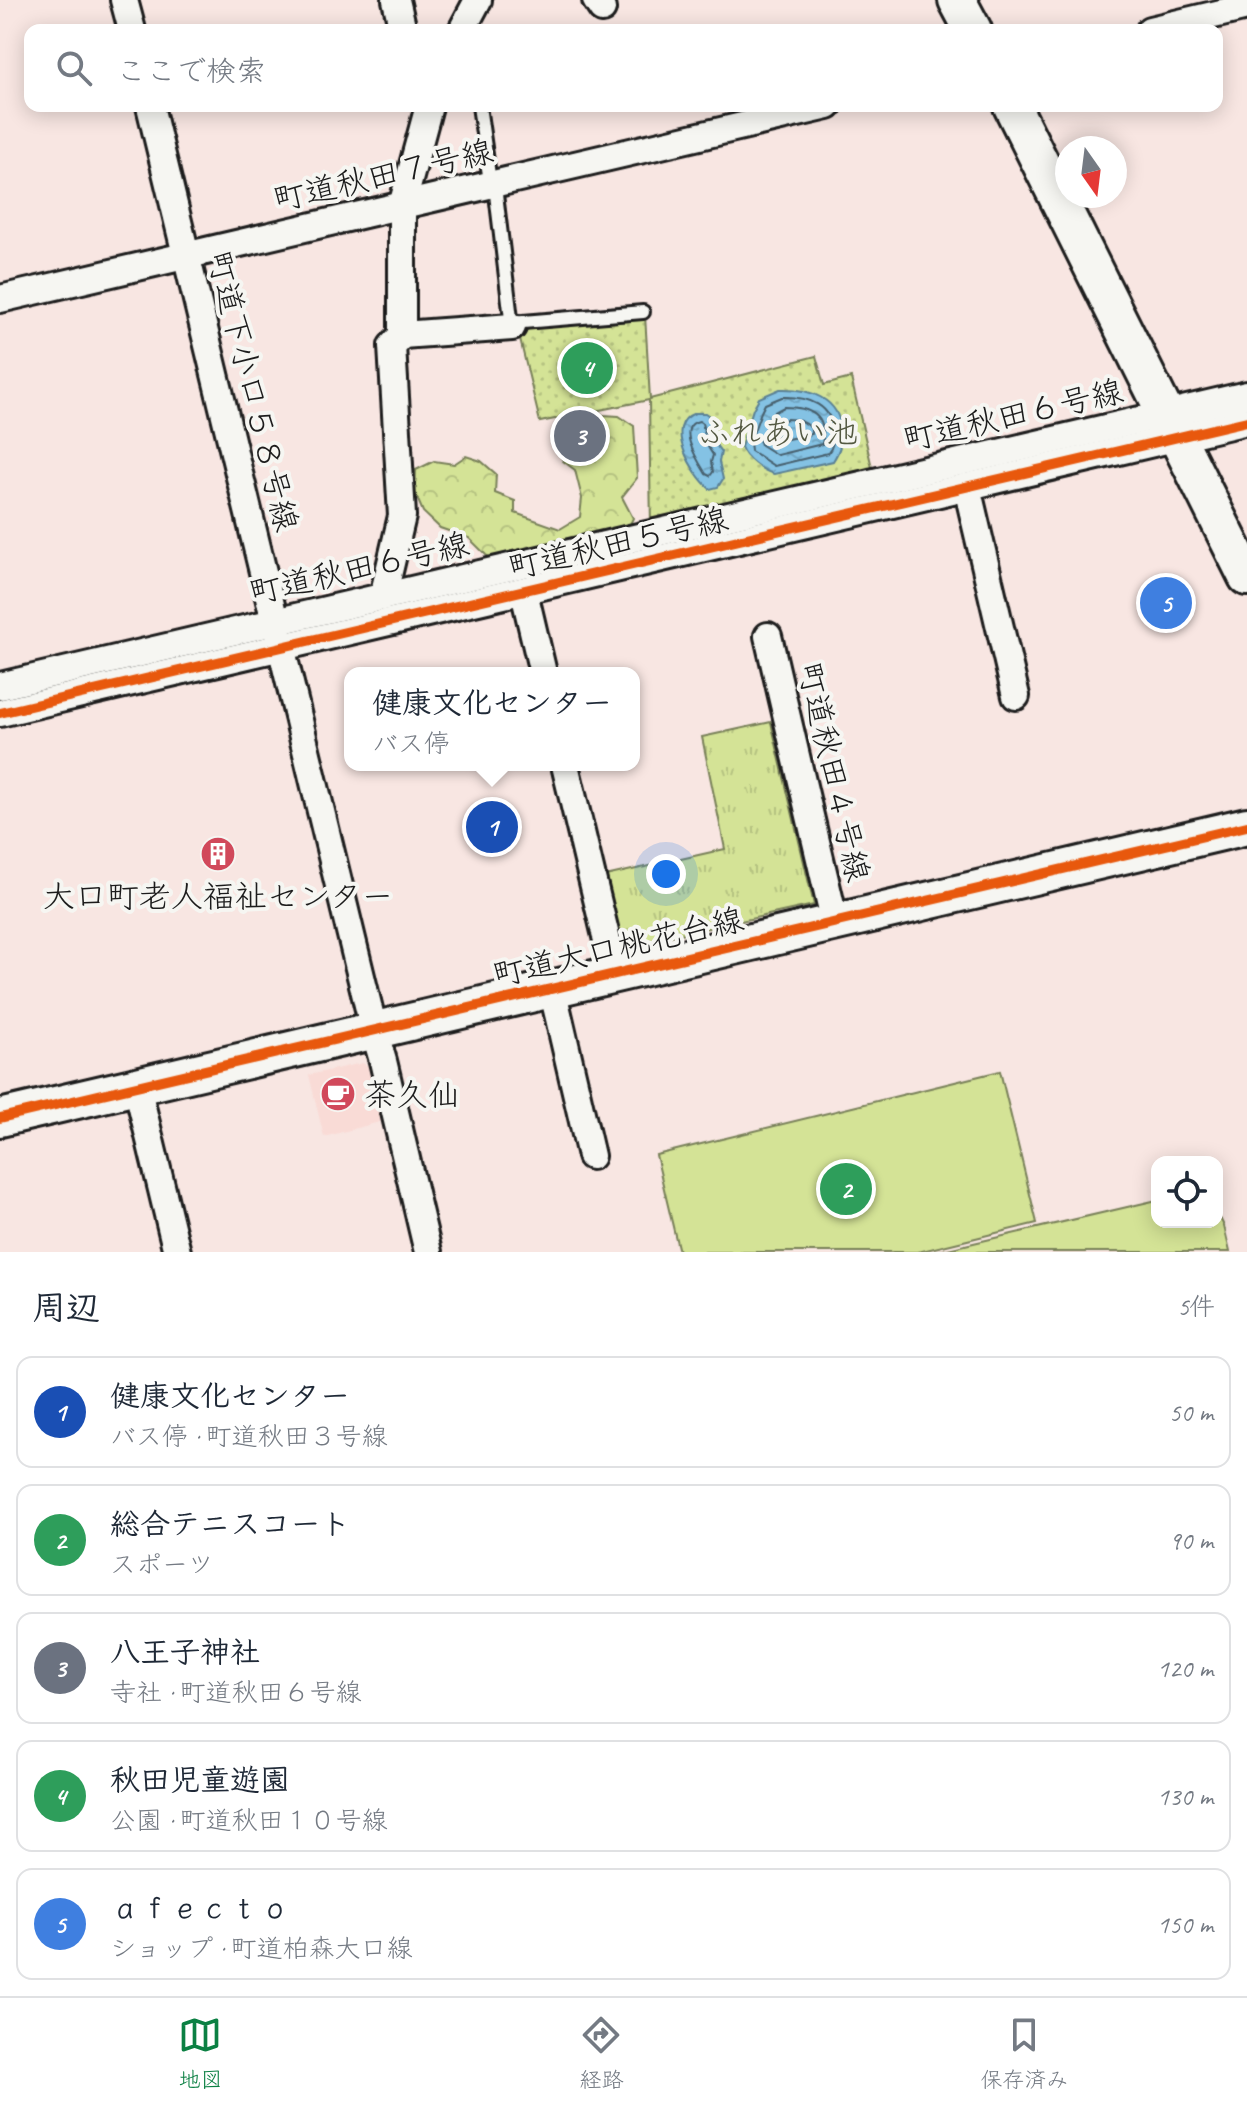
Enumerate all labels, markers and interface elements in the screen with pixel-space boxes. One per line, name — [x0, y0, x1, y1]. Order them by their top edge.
search box — [24, 24, 1223, 112]
icon: search — [52, 46, 96, 90]
text: ここで検索 — [116, 52, 266, 90]
street label: 町道秋田７号線 — [269, 130, 497, 221]
north arrow — [1055, 136, 1127, 208]
street label: 町道下小口５８号線 — [198, 246, 307, 536]
pin: 4 — [561, 338, 613, 398]
street label: 町道秋田６号線 — [899, 370, 1127, 461]
pin: 3 — [554, 406, 606, 466]
park label: ふれあい池 — [698, 412, 858, 453]
street label: 町道秋田５号線 — [504, 498, 732, 589]
street label: 町道秋田６号線 — [245, 523, 473, 614]
pin: 5 — [1140, 573, 1192, 633]
street label: 町道秋田４号線 — [788, 658, 879, 886]
popup — [344, 667, 640, 771]
text: 健康文化センター — [372, 684, 612, 722]
text: バス停 — [372, 727, 450, 760]
pin: 1 — [466, 797, 518, 857]
building icon: 大口町老人福祉センター — [199, 835, 237, 873]
your location — [646, 854, 686, 894]
place label: 大口町老人福祉センター — [43, 876, 393, 917]
street label: 町道大口桃花台線 — [489, 899, 747, 996]
place label: 茶久仙 — [364, 1074, 460, 1115]
cafe icon: 茶久仙 — [319, 1075, 357, 1113]
map controls — [1151, 1156, 1223, 1228]
button: locate — [1151, 1156, 1223, 1228]
pin: 2 — [820, 1159, 872, 1219]
text: 周辺 — [32, 1286, 100, 1329]
text: 5件 — [1177, 1290, 1215, 1323]
text: 健康文化センター — [110, 1377, 350, 1415]
text: 1 — [54, 1396, 66, 1429]
text: 50 m — [1169, 1396, 1213, 1429]
text: バス停 · 町道秋田３号線 — [110, 1420, 387, 1453]
text: 総合テニスコート — [110, 1505, 351, 1543]
text: 2 — [54, 1524, 66, 1557]
text: 90 m — [1169, 1524, 1213, 1557]
text: スポーツ — [110, 1548, 213, 1581]
text: 八王子神社 — [110, 1633, 260, 1671]
text: 3 — [54, 1652, 66, 1685]
text: 120 m — [1157, 1652, 1213, 1685]
text: 寺社 · 町道秋田６号線 — [110, 1676, 361, 1709]
text: 秋田児童遊園 — [110, 1761, 290, 1799]
text: 4 — [54, 1780, 66, 1813]
text: 130 m — [1157, 1780, 1213, 1813]
text: 公園 · 町道秋田１０号線 — [110, 1804, 387, 1837]
text: ａｆｅｃｔｏ — [110, 1889, 290, 1927]
text: 5 — [54, 1908, 66, 1941]
text: 150 m — [1157, 1908, 1213, 1941]
text: ショップ · 町道柏森大口線 — [110, 1932, 412, 1965]
tab: 地図 — [178, 2013, 223, 2094]
tab: 経路 — [579, 2013, 624, 2094]
tab: 保存済み — [980, 2013, 1069, 2094]

